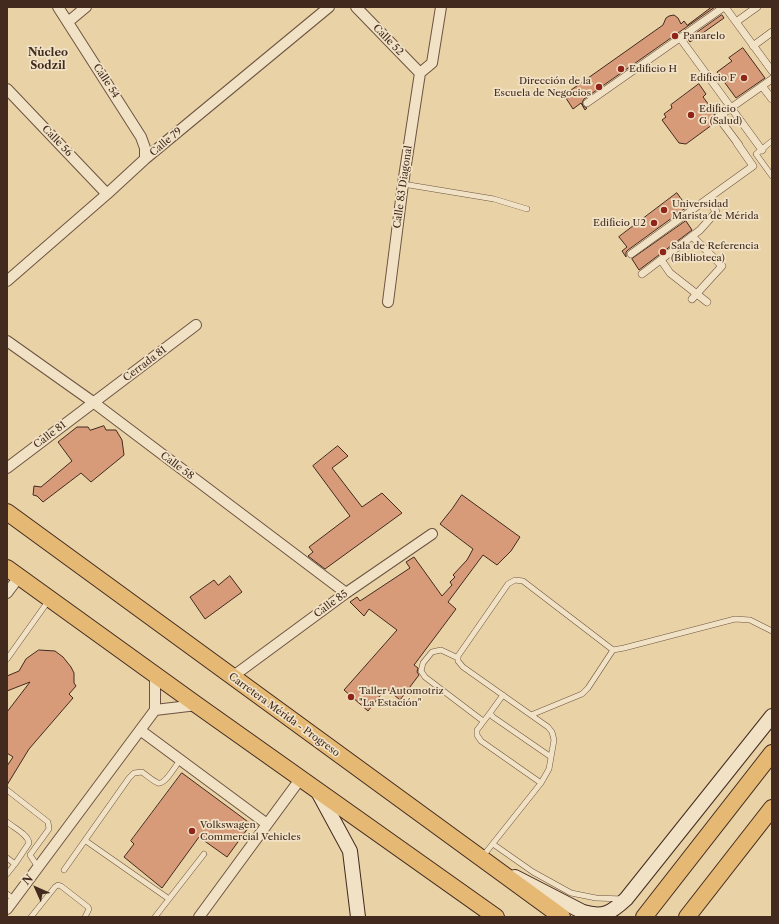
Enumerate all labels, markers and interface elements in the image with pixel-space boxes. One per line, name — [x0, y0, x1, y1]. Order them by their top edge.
street label: Calle 52 — [370, 22, 406, 58]
place label: Panarelo — [683, 30, 725, 42]
marker: Panarelo — [670, 31, 680, 41]
district label: Núcleo Sodzil — [28, 46, 68, 72]
street label: Calle 54 — [91, 62, 121, 100]
place label: Edificio H — [629, 63, 677, 75]
marker: Edificio H — [616, 64, 626, 74]
place label: Edificio F — [690, 72, 736, 84]
marker: Edificio F — [739, 73, 749, 83]
place label: Dirección de la Escuela de Negocios — [494, 75, 591, 98]
marker: Dirección de la Escuela de Negocios — [594, 82, 604, 92]
place label: Edificio G (Salud) — [699, 103, 742, 126]
marker: Edificio G (Salud) — [686, 110, 696, 120]
street label: Calle 56 — [39, 123, 75, 159]
street label: Calle 79 — [148, 125, 184, 159]
street label: Calle 83 Diagonal — [391, 145, 415, 229]
place label: Universidad Marista de Mérida — [672, 198, 759, 222]
marker: Universidad Marista de Mérida — [659, 205, 669, 215]
place label: Edificio U2 — [593, 217, 646, 229]
marker: Edificio U2 — [649, 218, 659, 228]
place label: Sala de Referencia (Biblioteca) — [671, 240, 759, 264]
marker: Sala de Referencia (Biblioteca) — [658, 247, 668, 257]
street label: Cerrada 81 — [121, 344, 169, 384]
street label: Calle 81 — [31, 419, 69, 451]
street label: Calle 58 — [158, 450, 196, 482]
street label: Calle 85 — [312, 588, 350, 620]
street label: Carretera Mérida - Progreso — [226, 671, 342, 759]
place label: Taller Automotriz "La Estación" — [359, 685, 444, 708]
marker: Taller Automotriz "La Estación" — [346, 692, 356, 702]
place label: Volkswagen Commercial Vehicles — [200, 819, 301, 842]
marker: Volkswagen Commercial Vehicles — [187, 826, 197, 836]
north arrow — [16, 868, 56, 908]
text: N — [19, 871, 36, 888]

